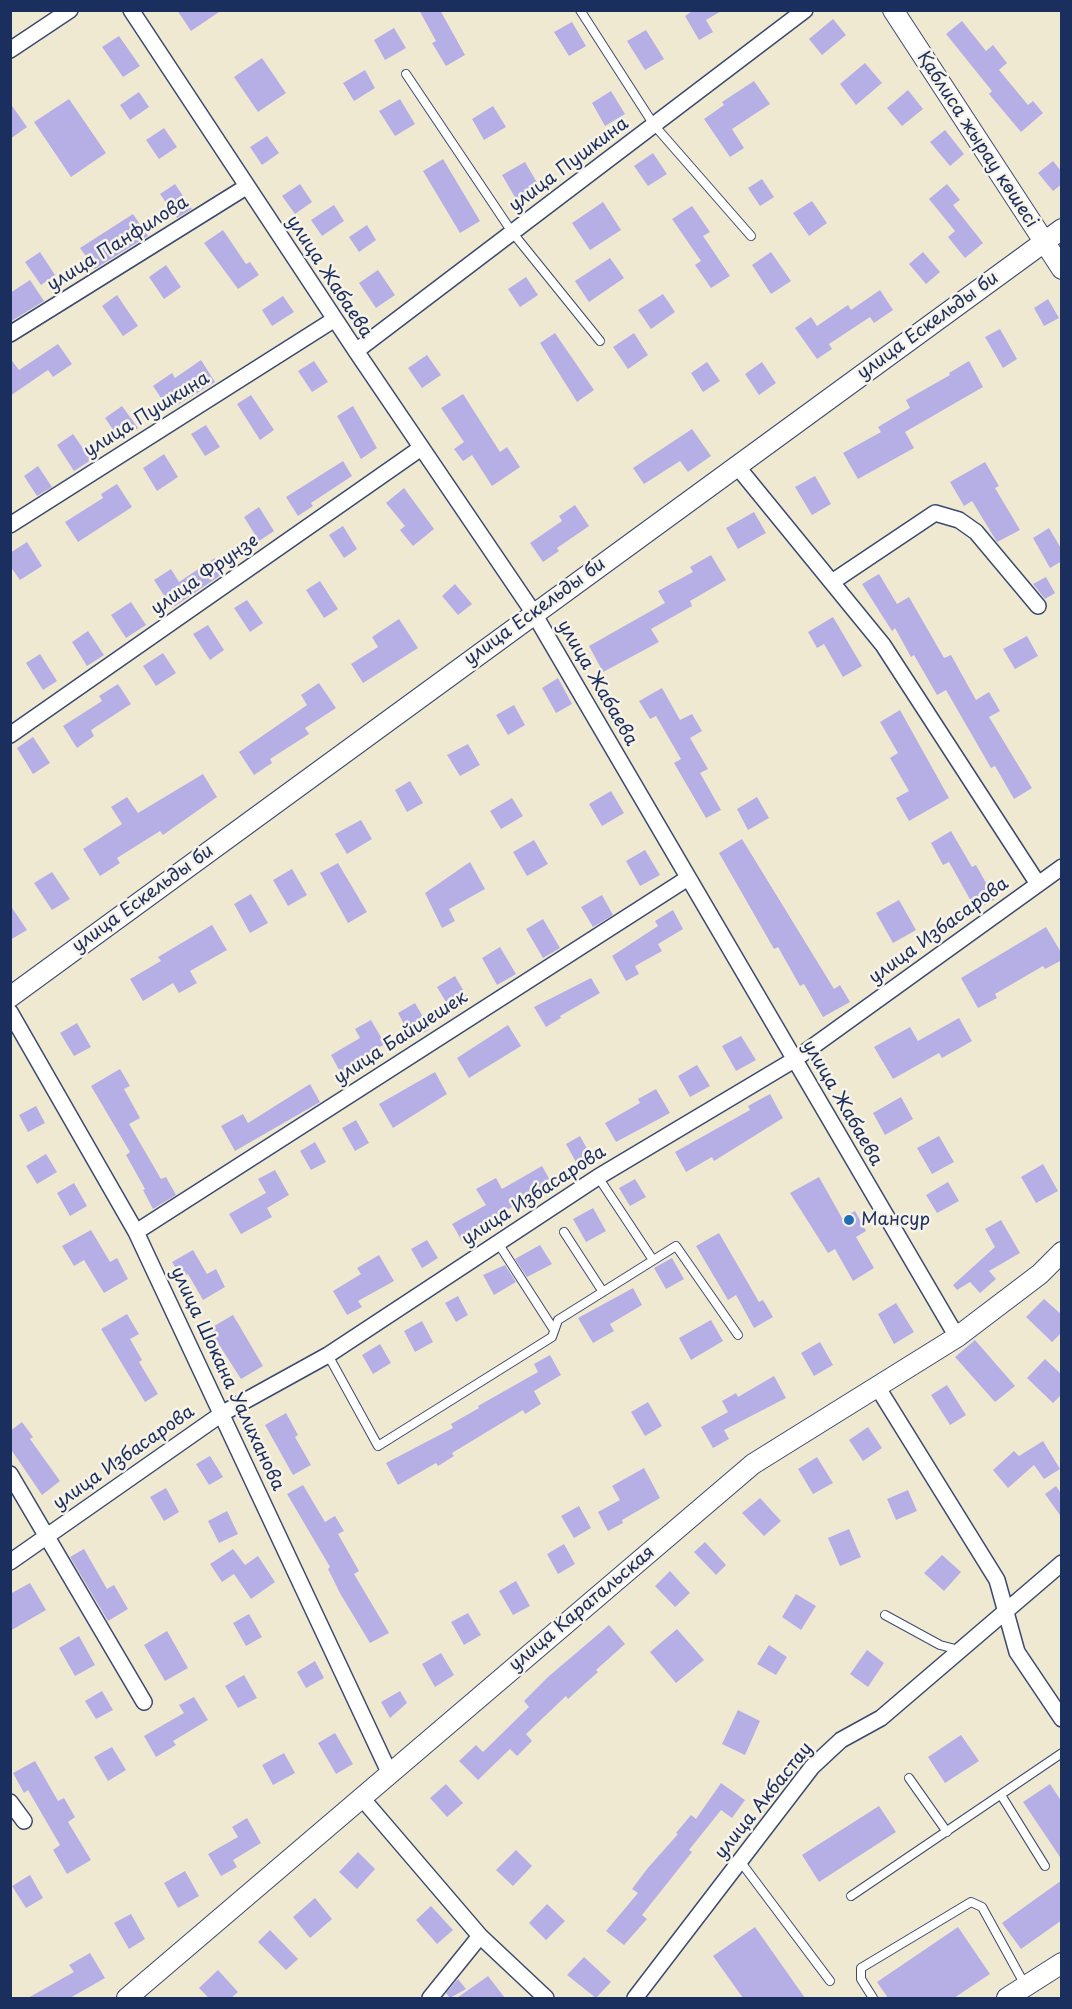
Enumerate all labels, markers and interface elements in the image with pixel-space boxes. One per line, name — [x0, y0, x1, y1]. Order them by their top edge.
street label: Қаблиса жырау көшесі — [912, 48, 1042, 232]
street label: улица Пушкина — [505, 113, 633, 217]
street label: улица Панфилова — [43, 192, 193, 296]
street label: улица Жабаева — [281, 212, 377, 342]
street label: улица Ескельды би — [853, 267, 1003, 385]
street label: улица Пушкина — [80, 368, 214, 462]
street label: улица Фрунзе — [147, 530, 263, 620]
street label: улица Ескельды би — [460, 553, 610, 671]
street label: улица Жабаева — [552, 616, 642, 750]
street label: улица Ескельды би — [68, 840, 218, 958]
street label: улица Избасарова — [865, 873, 1013, 989]
street label: улица Байшешек — [330, 987, 472, 1089]
street label: улица Жабаева — [797, 1036, 887, 1170]
street label: улица Избасарова — [458, 1141, 610, 1251]
place label: Мансур — [861, 1209, 930, 1231]
marker: Мансур — [842, 1213, 856, 1227]
street label: улица Шокана Уалиханова — [166, 1264, 288, 1494]
street label: улица Избасарова — [49, 1401, 199, 1515]
street label: улица Каратальская — [505, 1542, 659, 1676]
street label: улица Акбастау — [710, 1738, 818, 1864]

